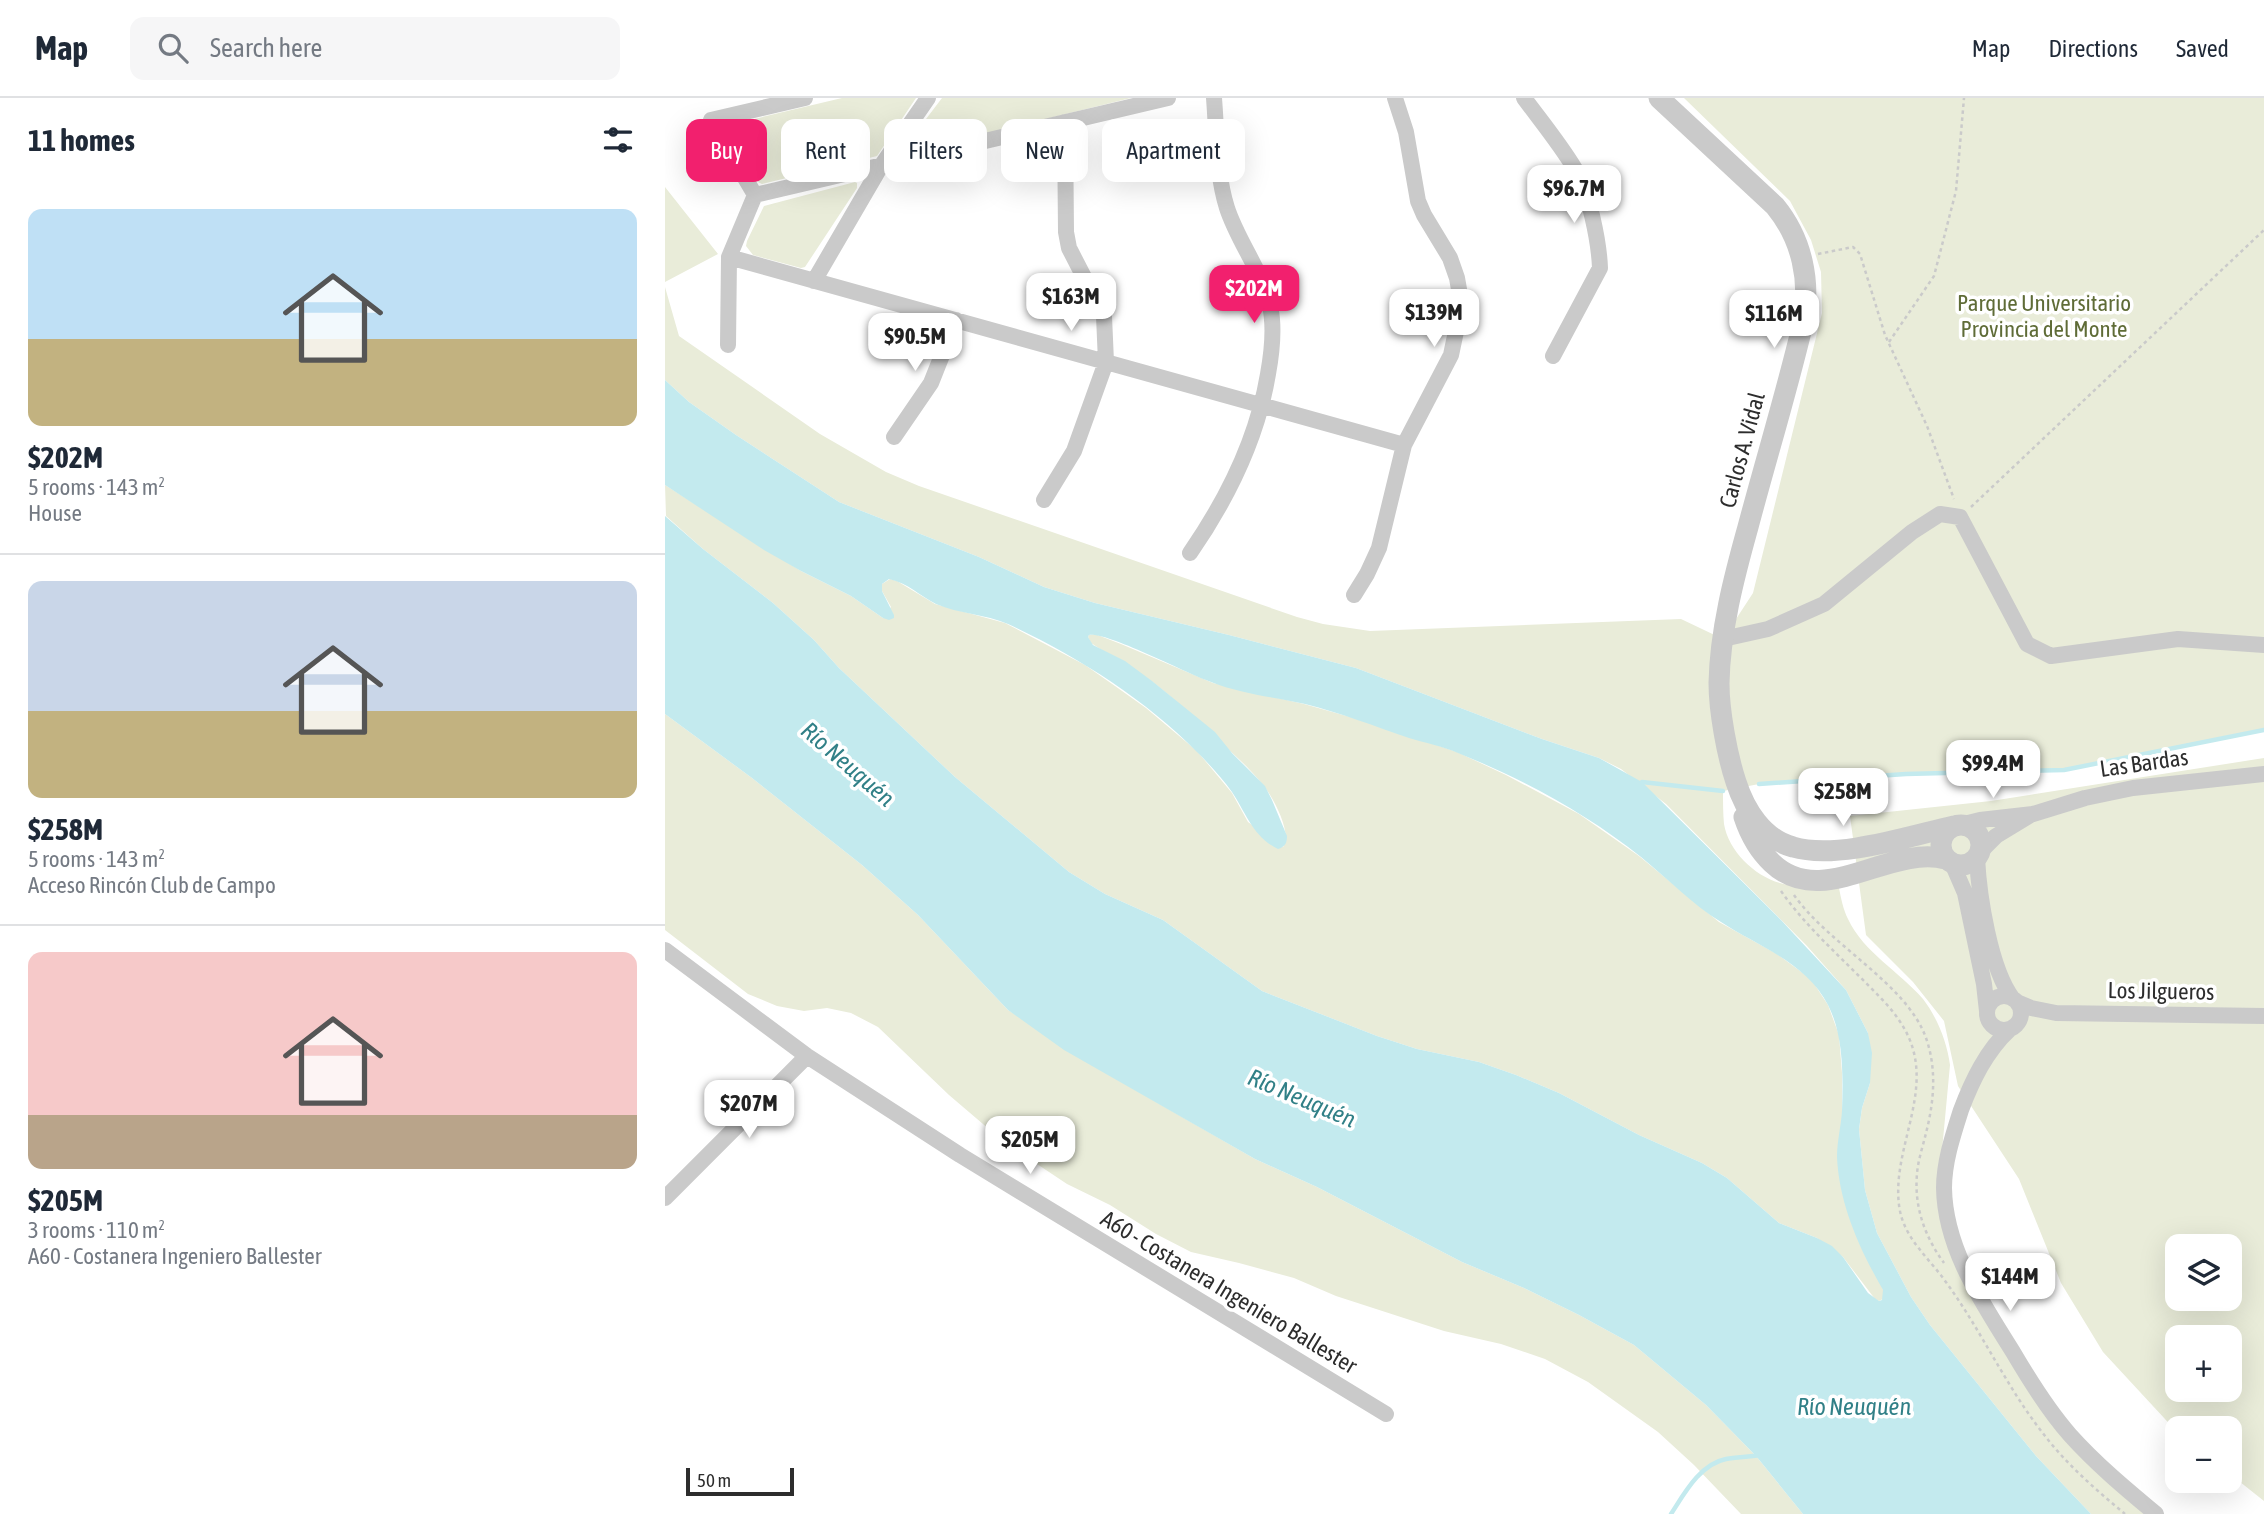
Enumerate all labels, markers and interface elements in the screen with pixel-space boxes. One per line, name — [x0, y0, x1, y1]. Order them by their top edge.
search box — [130, 17, 620, 80]
text: Map — [35, 29, 88, 67]
icon: search — [154, 29, 192, 67]
text: Search here — [210, 33, 322, 63]
text: Map — [1972, 35, 2010, 62]
text: Directions — [2048, 35, 2138, 62]
text: Saved — [2176, 35, 2229, 62]
chip: Buy — [686, 119, 767, 182]
chip: Rent — [781, 119, 870, 182]
chip: Filters — [884, 119, 987, 182]
chip: New — [1001, 119, 1088, 182]
chip: Apartment — [1102, 119, 1245, 182]
icon: filters — [599, 121, 637, 159]
text: 11 homes — [28, 123, 135, 157]
pin: $96.7M — [1517, 166, 1631, 225]
text: $96.7M — [1543, 175, 1605, 201]
icon: home — [270, 255, 396, 381]
pin: $202M — [1205, 266, 1303, 325]
pin: $163M — [1022, 274, 1120, 333]
text: $202M — [1225, 275, 1283, 301]
text: $163M — [1042, 283, 1100, 309]
pin: $139M — [1385, 289, 1483, 349]
pin: $116M — [1725, 290, 1823, 350]
park label: Parque Universitario Provincia del Monte — [1957, 290, 2131, 342]
text: $139M — [1405, 299, 1463, 325]
text: $116M — [1745, 300, 1803, 326]
pin: $90.5M — [858, 314, 972, 373]
text: $90.5M — [884, 323, 946, 349]
street label: Carlos A. Vidal — [1714, 389, 1770, 511]
text: $202M — [28, 440, 103, 474]
text: 5 rooms · 143 m² — [28, 474, 165, 500]
text: House — [28, 500, 82, 526]
icon: home — [270, 627, 396, 753]
water label: Río Neuquén — [796, 716, 900, 812]
pin: $99.4M — [1936, 740, 2050, 800]
street label: Las Bardas — [2098, 744, 2190, 782]
text: $99.4M — [1962, 750, 2024, 776]
pin: $258M — [1794, 768, 1892, 828]
text: $258M — [1814, 778, 1872, 804]
text: $258M — [28, 812, 103, 846]
text: 5 rooms · 143 m² — [28, 846, 165, 872]
text: Acceso Rincón Club de Campo — [28, 872, 276, 898]
street label: Los Jilgueros — [2108, 977, 2214, 1005]
icon: home — [270, 998, 396, 1124]
water label: Río Neuquén — [1244, 1063, 1360, 1133]
pin: $207M — [700, 1080, 798, 1140]
text: $207M — [720, 1090, 778, 1116]
pin: $205M — [981, 1116, 1079, 1176]
text: $205M — [1001, 1126, 1059, 1152]
text: $205M — [28, 1183, 103, 1217]
street label: A60 - Costanera Ingeniero Ballester — [1096, 1205, 1363, 1379]
text: 3 rooms · 110 m² — [28, 1217, 165, 1243]
map controls — [2165, 1234, 2242, 1493]
button: layers — [2165, 1234, 2242, 1311]
text: A60 - Costanera Ingeniero Ballester — [28, 1243, 322, 1269]
pin: $144M — [1961, 1254, 2059, 1313]
text: $144M — [1981, 1263, 2039, 1289]
button: + — [2165, 1325, 2242, 1402]
water label: Río Neuquén — [1797, 1393, 1911, 1420]
button: − — [2165, 1416, 2242, 1493]
scale bar — [686, 1465, 795, 1497]
text: 50 m — [697, 1469, 731, 1491]

